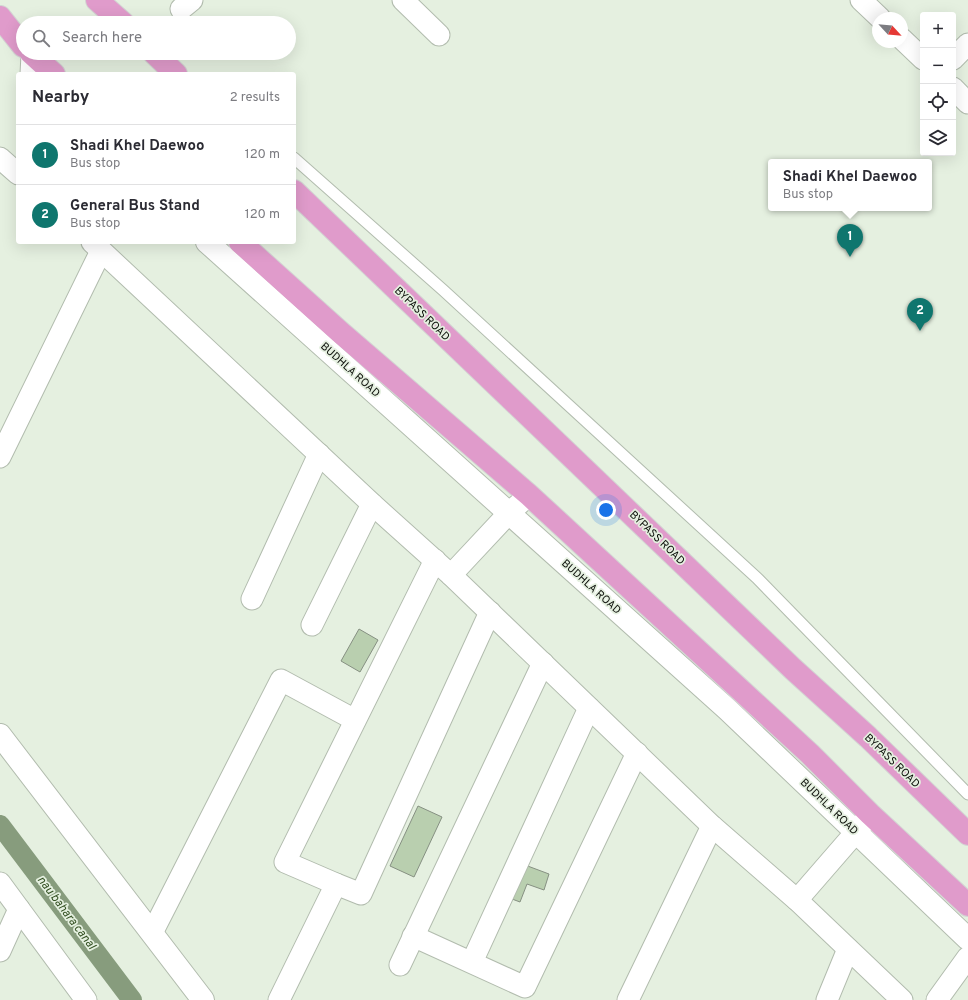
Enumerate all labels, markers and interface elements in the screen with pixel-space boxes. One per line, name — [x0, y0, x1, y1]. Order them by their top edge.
north arrow — [872, 12, 908, 48]
map controls — [920, 12, 956, 156]
button: + — [920, 12, 956, 48]
search box — [16, 16, 296, 60]
icon: search — [30, 27, 52, 49]
text: Search here — [62, 29, 142, 48]
button: − — [920, 48, 956, 84]
button: locate — [920, 84, 956, 120]
text: Nearby — [32, 87, 89, 109]
text: 2 results — [230, 90, 280, 106]
button: layers — [920, 120, 956, 156]
text: Shadi Khel Daewoo — [70, 137, 205, 156]
text: 1 — [42, 147, 48, 163]
text: 120 m — [245, 147, 280, 163]
text: Bus stop — [70, 156, 120, 172]
popup — [768, 159, 932, 211]
text: Shadi Khel Daewoo — [783, 168, 917, 187]
text: Bus stop — [783, 187, 833, 203]
text: General Bus Stand — [70, 197, 200, 216]
text: 2 — [41, 207, 49, 223]
text: 120 m — [245, 207, 280, 223]
text: Bus stop — [70, 216, 120, 232]
pin: 1 — [837, 224, 863, 257]
street label: BYPASS ROAD — [391, 284, 453, 344]
pin: 2 — [907, 298, 933, 331]
street label: BUDHLA ROAD — [317, 340, 383, 400]
your location — [596, 500, 616, 520]
street label: BYPASS ROAD — [626, 508, 688, 568]
street label: BUDHLA ROAD — [558, 557, 624, 617]
street label: BYPASS ROAD — [861, 731, 923, 791]
street label: BUDHLA ROAD — [797, 776, 861, 838]
water label: nau bahara canal — [33, 873, 100, 954]

